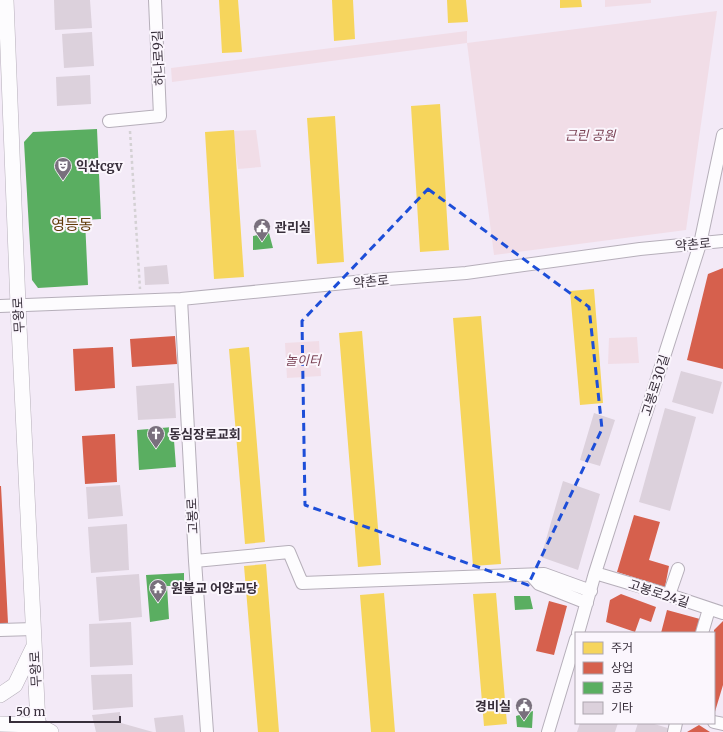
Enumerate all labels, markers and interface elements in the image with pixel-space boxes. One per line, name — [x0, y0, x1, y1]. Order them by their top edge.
street label: 하나로9길 — [149, 30, 168, 86]
park label: 근린 공원 — [565, 127, 616, 144]
theatre icon: 익산cgv — [53, 156, 73, 181]
place label: 익산cgv — [76, 158, 123, 175]
district label: 영등동 — [51, 215, 93, 234]
public building icon: 관리실 — [252, 217, 272, 242]
place label: 관리실 — [275, 219, 311, 236]
street label: 약촌로 — [674, 234, 712, 255]
street label: 약촌로 — [352, 271, 390, 292]
street label: 무왕로 — [9, 297, 28, 333]
park label: 놀이터 — [285, 352, 323, 369]
street label: 고봉로30길 — [638, 352, 673, 418]
church icon: 동심장로교회 — [146, 424, 166, 449]
place label: 동심장로교회 — [169, 426, 241, 443]
street label: 고봉로 — [183, 498, 202, 534]
street label: 고봉로24길 — [626, 576, 692, 611]
temple icon: 원불교 어양교당 — [148, 578, 168, 603]
place label: 원불교 어양교당 — [171, 580, 258, 597]
legend — [575, 632, 715, 724]
text: 주거 — [611, 640, 633, 655]
street label: 무왕로 — [26, 651, 45, 687]
text: 상업 — [611, 660, 633, 675]
text: 공공 — [611, 680, 633, 695]
public building icon: 경비실 — [514, 696, 534, 721]
scale bar — [10, 698, 120, 724]
place label: 경비실 — [475, 698, 511, 715]
text: 기타 — [611, 700, 633, 715]
text: 50 m — [16, 704, 45, 719]

